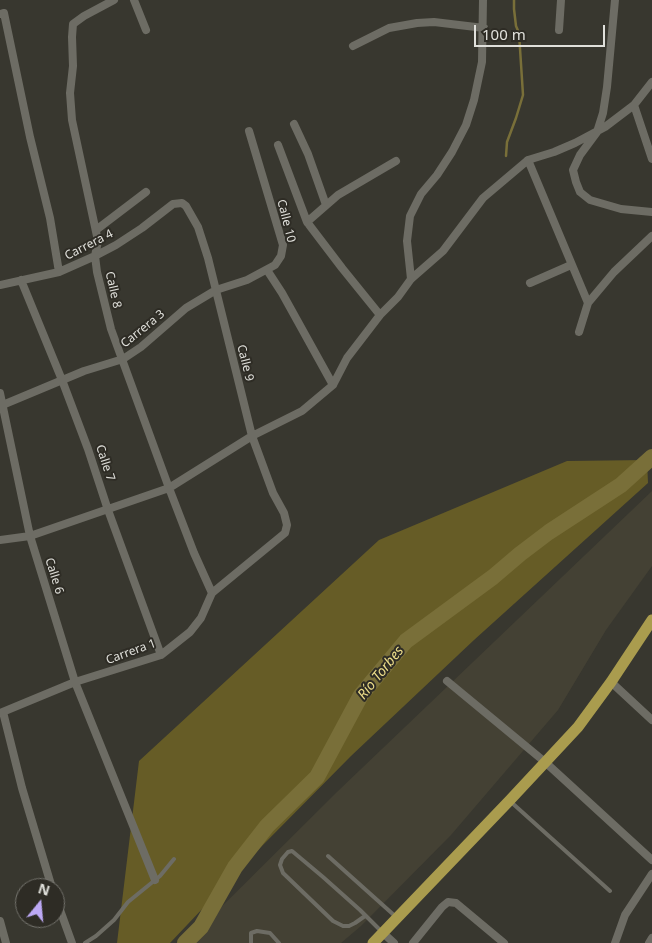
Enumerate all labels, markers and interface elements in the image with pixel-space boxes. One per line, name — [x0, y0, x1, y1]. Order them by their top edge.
scale bar — [477, 15, 608, 47]
text: 100 m — [482, 24, 526, 44]
street label: Calle 10 — [274, 198, 298, 244]
street label: Carrera 4 — [62, 227, 116, 263]
street label: Calle 8 — [102, 270, 124, 310]
street label: Carrera 3 — [118, 307, 168, 351]
street label: Calle 9 — [234, 343, 256, 383]
street label: Calle 7 — [92, 443, 118, 483]
street label: Calle 6 — [42, 556, 66, 596]
street label: Carrera 1 — [104, 636, 158, 668]
water label: Río Torbes — [354, 643, 408, 703]
north arrow — [15, 878, 65, 928]
text: N — [36, 878, 52, 900]

